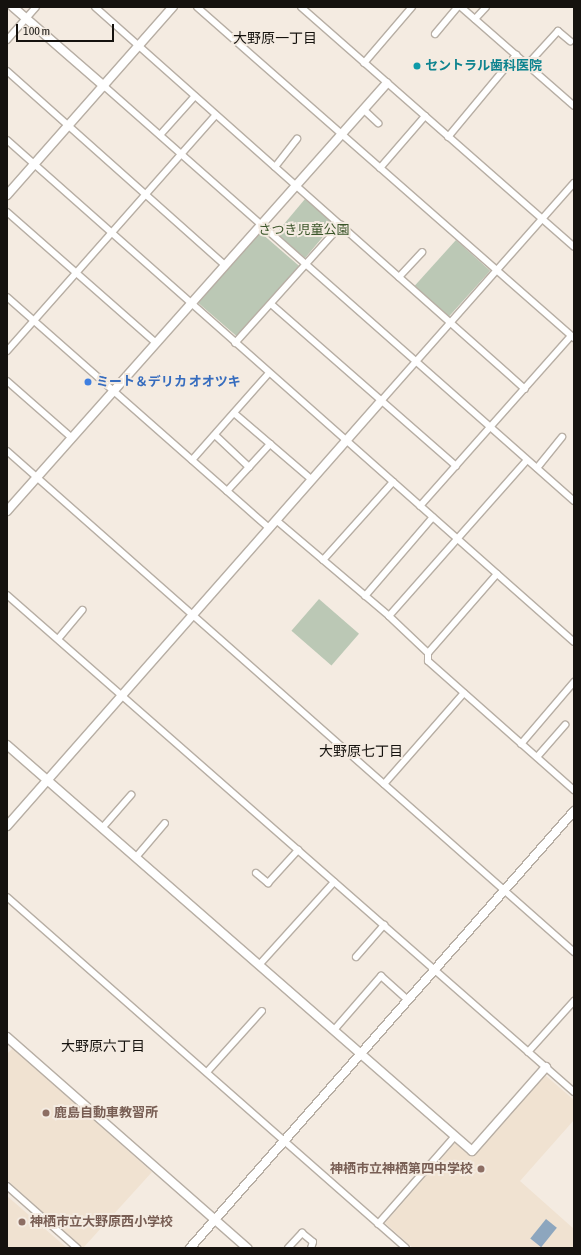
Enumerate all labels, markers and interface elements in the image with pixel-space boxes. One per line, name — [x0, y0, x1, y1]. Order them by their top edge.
scale bar — [18, 16, 116, 42]
text: 100 m — [23, 24, 50, 38]
district label: 大野原一丁目 — [233, 30, 317, 46]
place label: セントラル歯科医院 — [425, 58, 542, 74]
marker: セントラル歯科医院 — [412, 61, 422, 71]
park label: さつき児童公園 — [259, 222, 349, 238]
place label: ミート＆デリカ オオツキ — [96, 374, 241, 390]
marker: ミート＆デリカ オオツキ — [83, 377, 93, 387]
district label: 大野原七丁目 — [319, 743, 403, 759]
district label: 大野原六丁目 — [61, 1038, 145, 1054]
place label: 鹿島自動車教習所 — [54, 1105, 158, 1121]
marker: 鹿島自動車教習所 — [41, 1108, 51, 1118]
place label: 神栖市立神栖第四中学校 — [330, 1161, 473, 1177]
marker: 神栖市立神栖第四中学校 — [476, 1164, 486, 1174]
place label: 神栖市立大野原西小学校 — [30, 1214, 173, 1230]
marker: 神栖市立大野原西小学校 — [17, 1217, 27, 1227]

